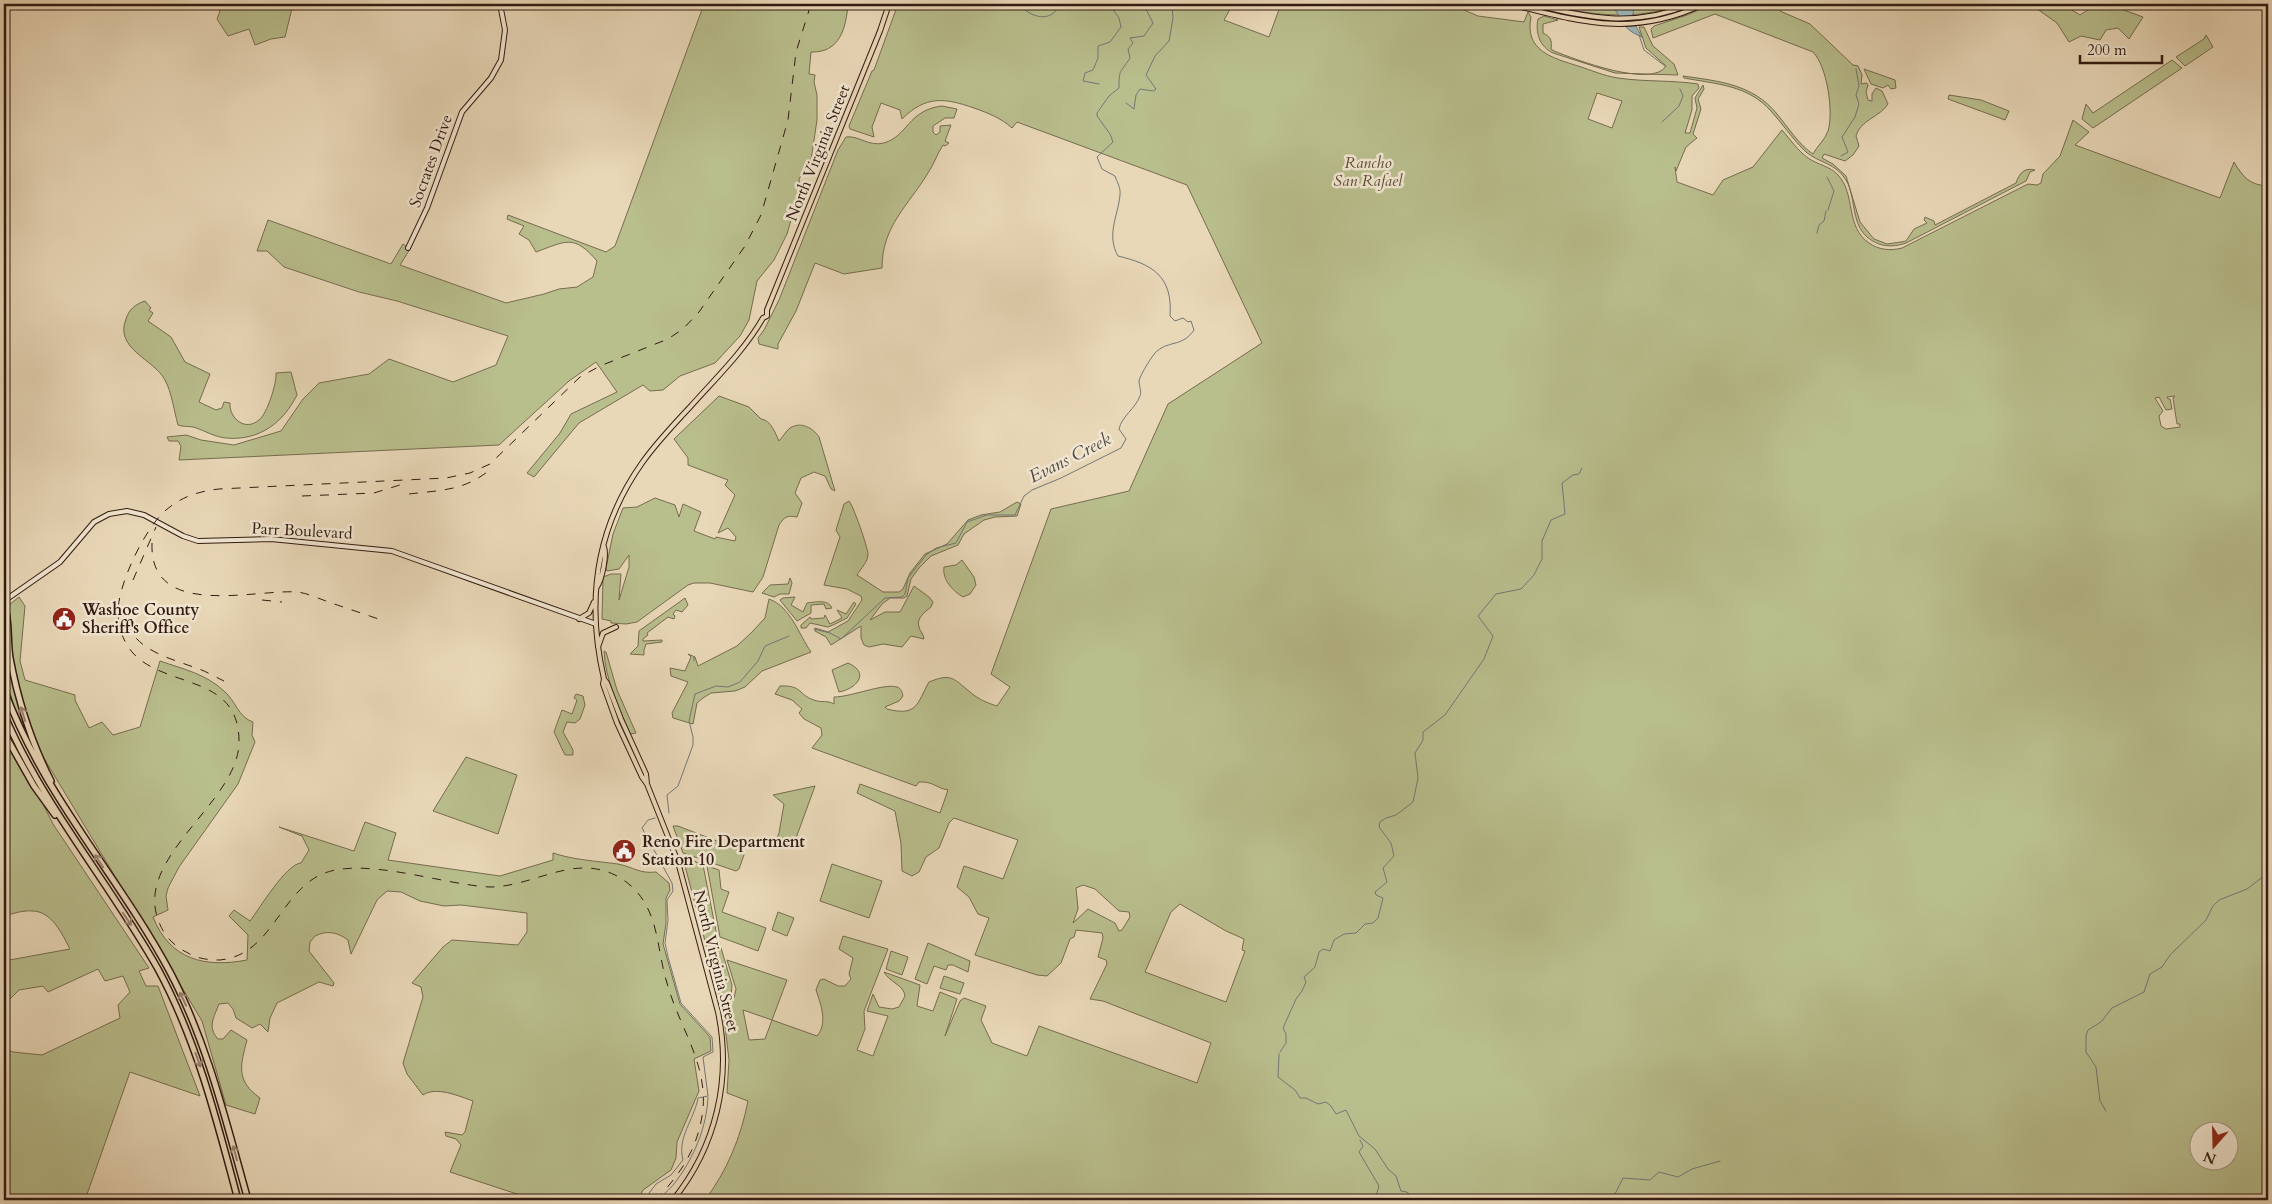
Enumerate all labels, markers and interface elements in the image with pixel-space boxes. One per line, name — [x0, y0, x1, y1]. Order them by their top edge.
scale bar — [2080, 32, 2162, 64]
text: 200 m — [2087, 40, 2127, 60]
street label: North Virginia Street — [781, 82, 855, 224]
street label: Socrates Drive — [404, 111, 458, 211]
park label: Rancho San Rafael — [1334, 152, 1403, 192]
water label: Evans Creek — [1025, 427, 1115, 489]
street label: Parr Boulevard — [251, 517, 354, 545]
place label: Washoe County Sheriff's Office — [81, 599, 199, 639]
public building icon: Washoe County Sheriff's Office — [51, 606, 77, 632]
one-way arrow — [18, 706, 28, 722]
place label: Reno Fire Department Station 10 — [642, 831, 805, 871]
public building icon: Reno Fire Department Station 10 — [611, 838, 637, 864]
one-way arrow — [94, 854, 104, 868]
street label: North Virginia Street — [688, 888, 744, 1034]
one-way arrow — [122, 912, 132, 926]
one-way arrow — [178, 992, 188, 1007]
one-way arrow — [194, 1051, 203, 1067]
north arrow — [2190, 1122, 2240, 1172]
one-way arrow — [230, 1146, 239, 1162]
text: N — [2201, 1147, 2219, 1169]

